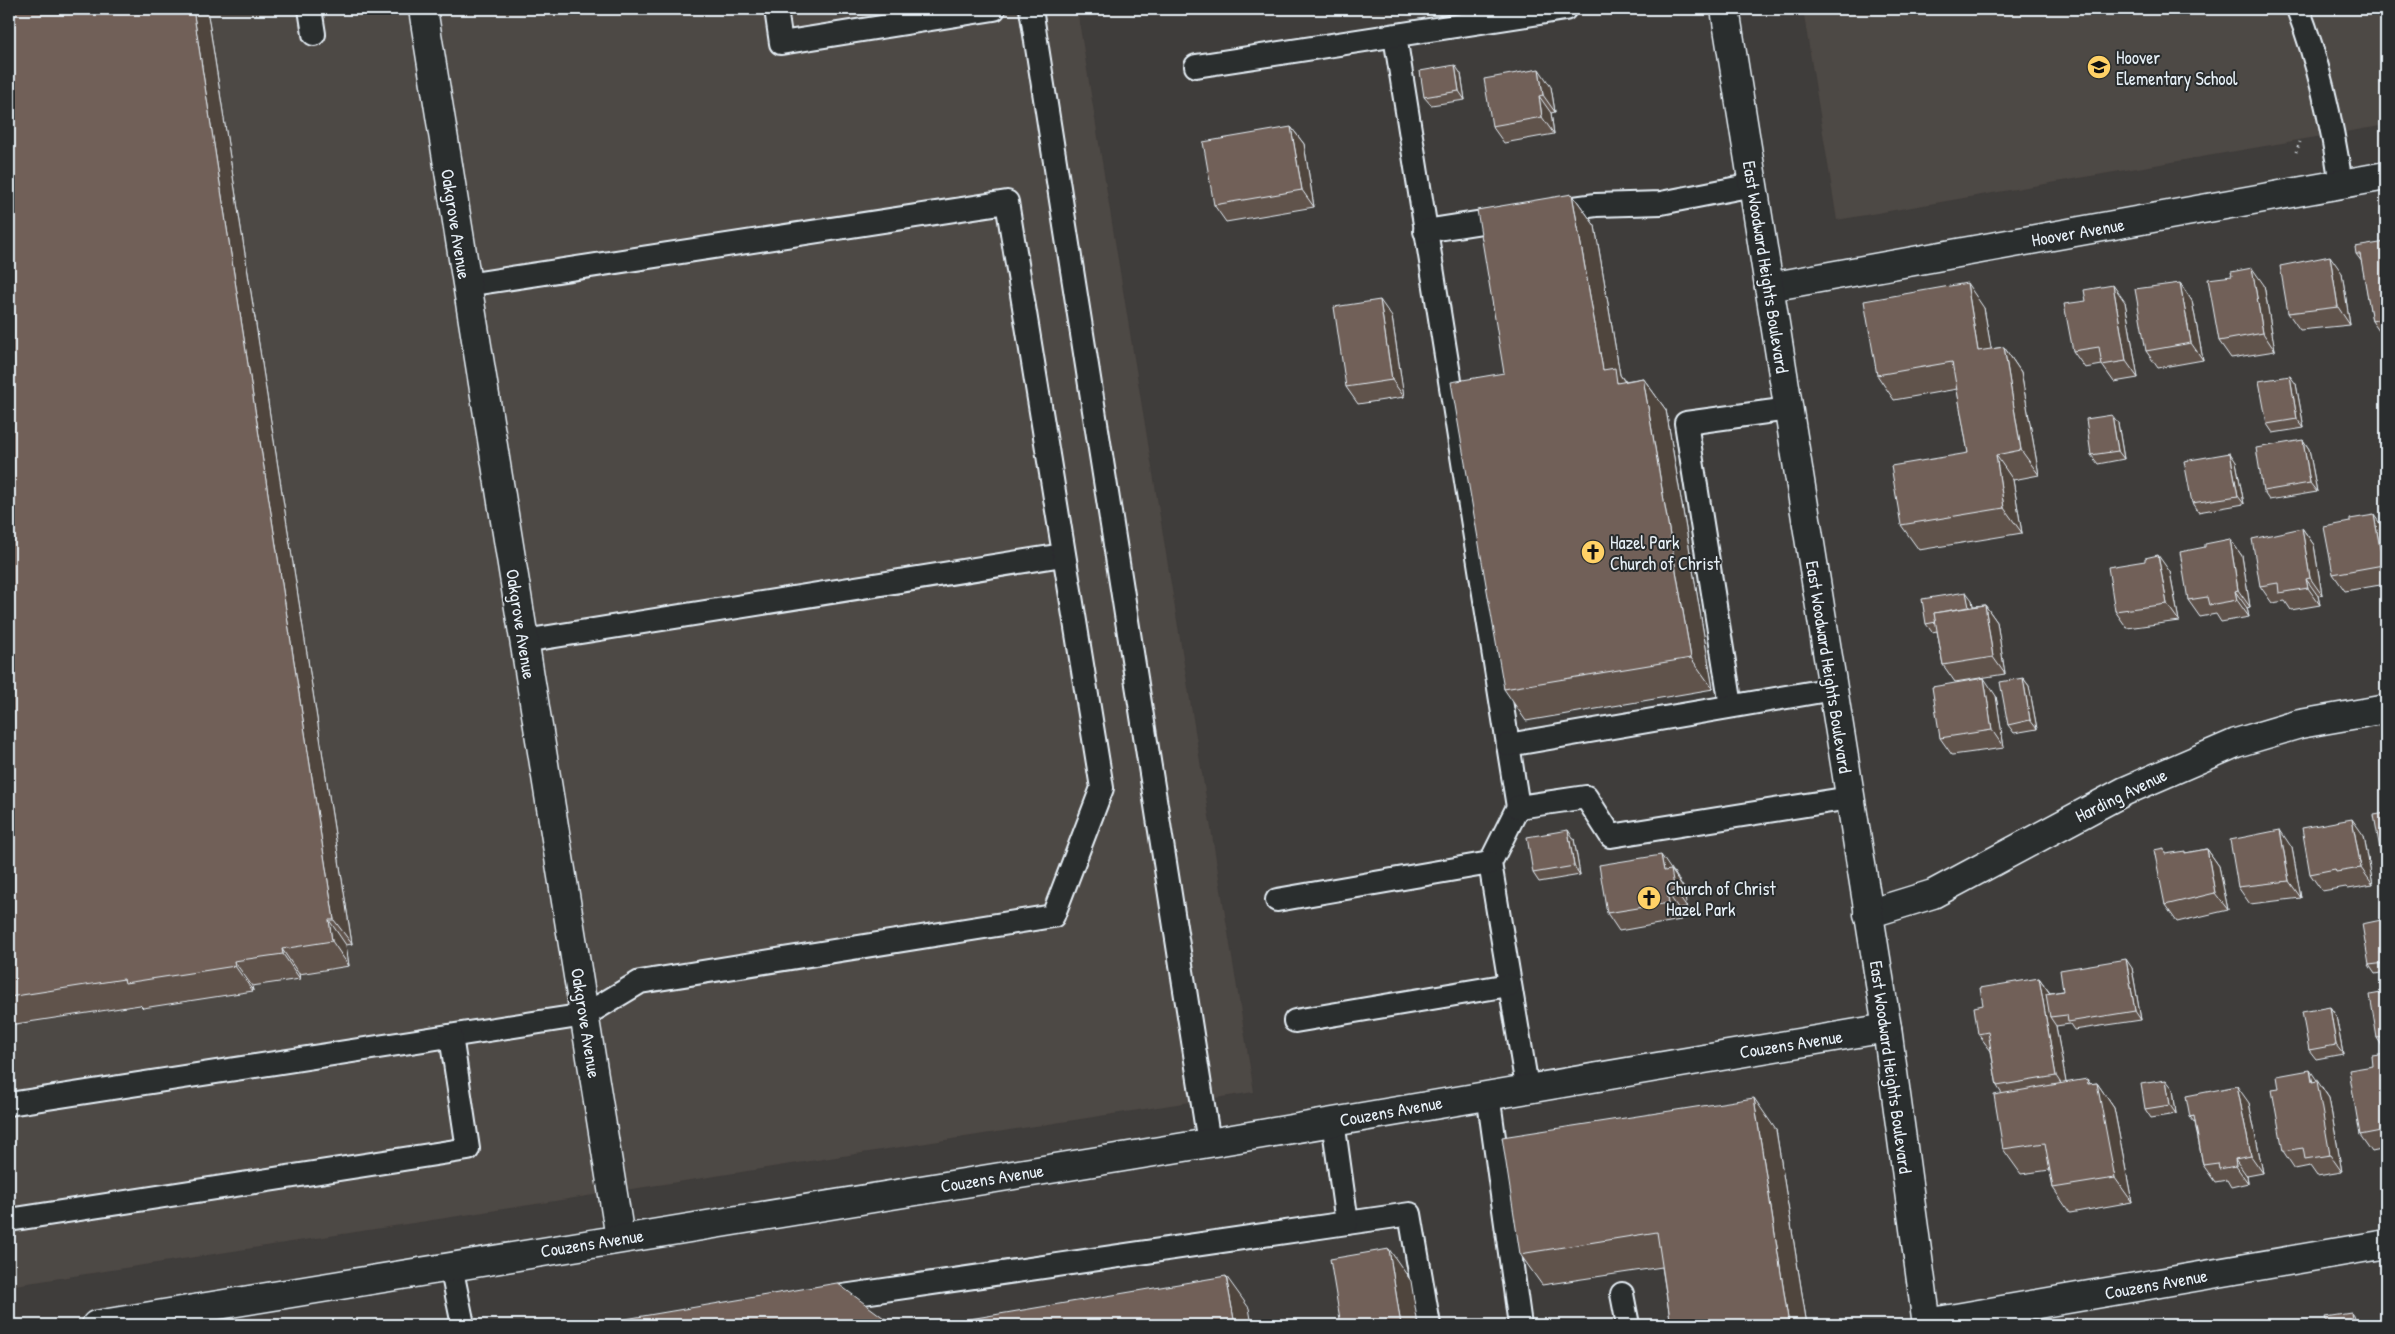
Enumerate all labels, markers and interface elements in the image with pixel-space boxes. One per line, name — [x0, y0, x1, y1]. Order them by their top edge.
place label: Hoover Elementary School — [2116, 45, 2238, 91]
school or university icon: Hoover Elementary School — [2086, 54, 2112, 80]
street label: East Woodward Heights Boulevard — [1737, 159, 1795, 375]
street label: Oakgrove Avenue — [435, 167, 477, 281]
street label: Hoover Avenue — [2030, 212, 2126, 252]
place label: Hazel Park Church of Christ — [1610, 530, 1720, 576]
church icon: Hazel Park Church of Christ — [1580, 539, 1606, 565]
street label: East Woodward Heights Boulevard — [1800, 559, 1858, 775]
street label: Oakgrove Avenue — [500, 567, 542, 681]
street label: Harding Avenue — [2071, 762, 2171, 828]
place label: Church of Christ Hazel Park — [1666, 876, 1776, 922]
church icon: Church of Christ Hazel Park — [1636, 885, 1662, 911]
street label: East Woodward Heights Boulevard — [1864, 959, 1918, 1175]
street label: Oakgrove Avenue — [565, 966, 607, 1080]
street label: Couzens Avenue — [1738, 1024, 1844, 1064]
street label: Couzens Avenue — [1338, 1090, 1444, 1132]
street label: Couzens Avenue — [939, 1158, 1045, 1198]
street label: Couzens Avenue — [539, 1223, 645, 1263]
street label: Couzens Avenue — [2103, 1263, 2209, 1305]

